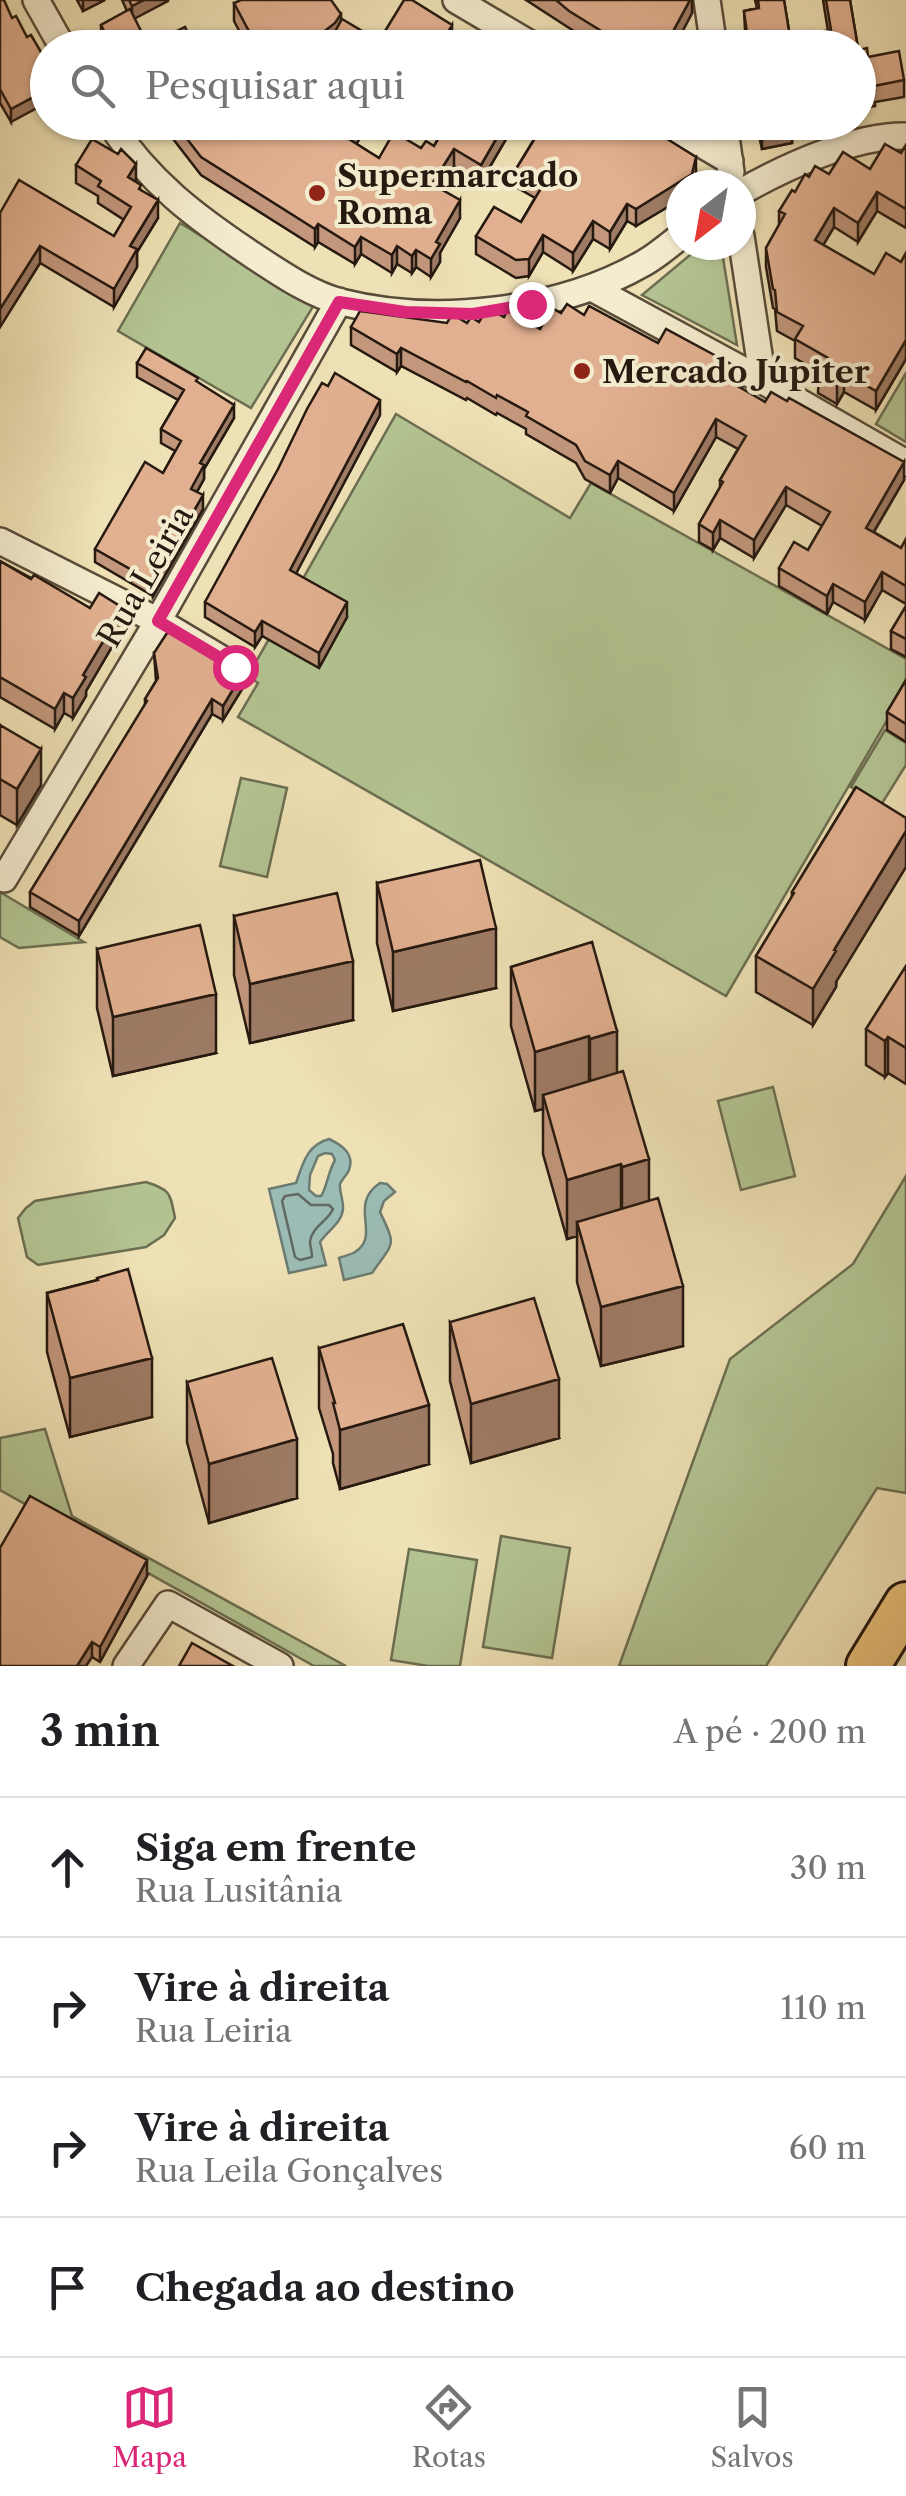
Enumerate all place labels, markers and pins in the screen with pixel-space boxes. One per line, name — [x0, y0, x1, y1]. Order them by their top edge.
place label: Supermarcado Roma — [337, 156, 578, 232]
marker: Supermarcado Roma — [306, 182, 328, 204]
place label: Mercado Júpiter — [602, 352, 870, 391]
marker: Mercado Júpiter — [571, 360, 593, 382]

